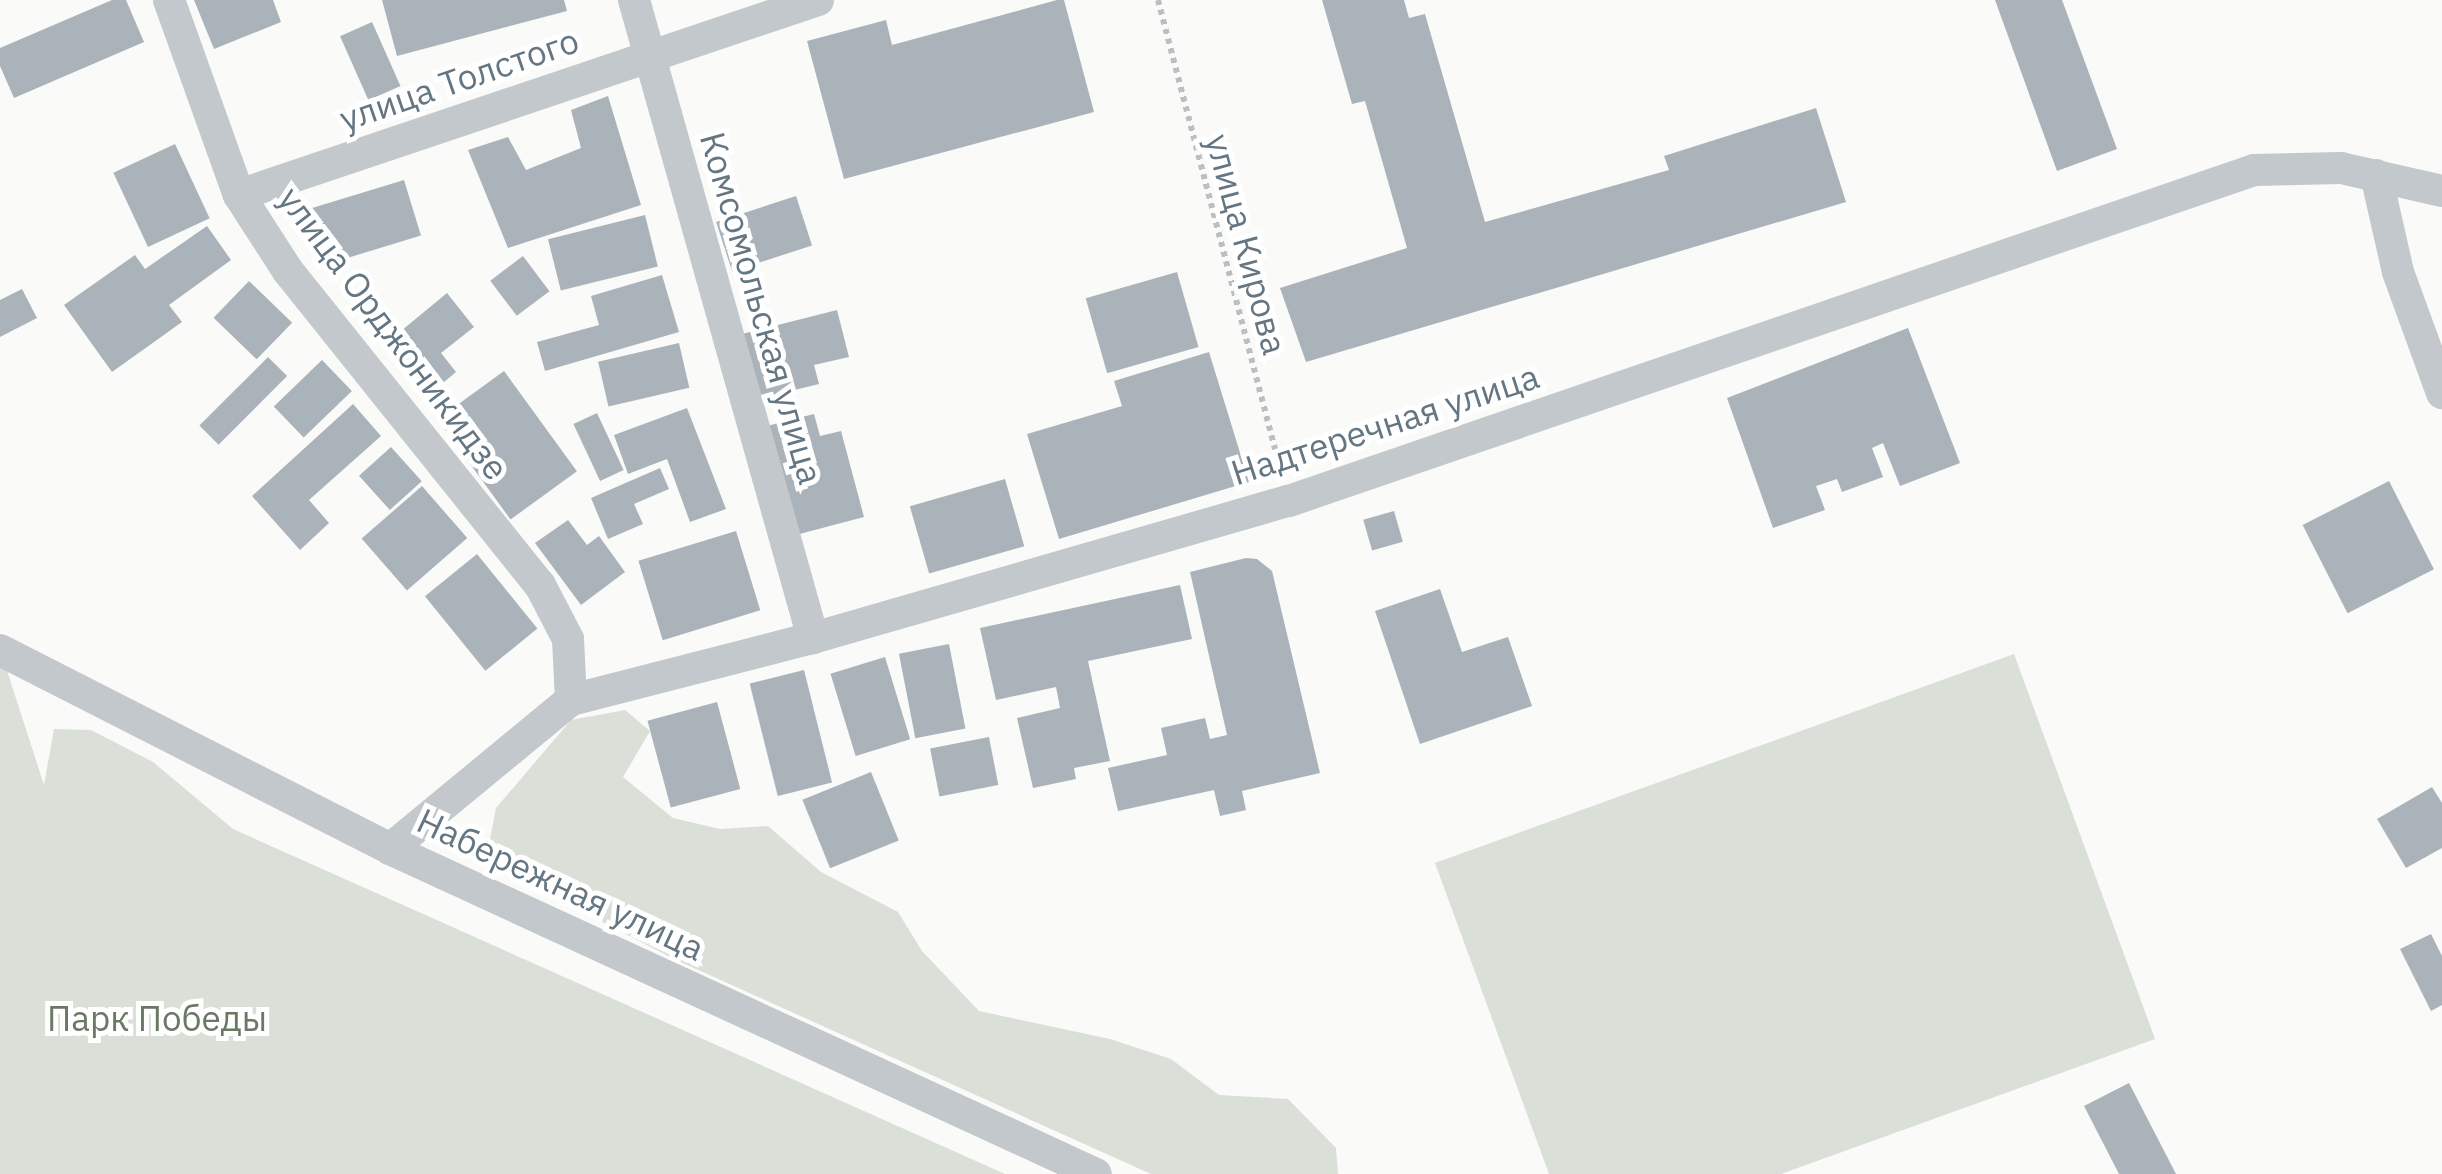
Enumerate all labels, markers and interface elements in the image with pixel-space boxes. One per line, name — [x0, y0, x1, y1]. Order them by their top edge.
street label: улица Толстого — [334, 18, 584, 140]
street label: Комсомольская улица — [692, 127, 832, 489]
street label: улица Кирова — [1197, 129, 1297, 359]
street label: улица Орджоникидзе — [270, 178, 518, 488]
street label: Надтеречная улица — [1226, 354, 1544, 494]
street label: Набережная улица — [411, 799, 711, 969]
park label: Парк Победы — [47, 997, 267, 1039]

